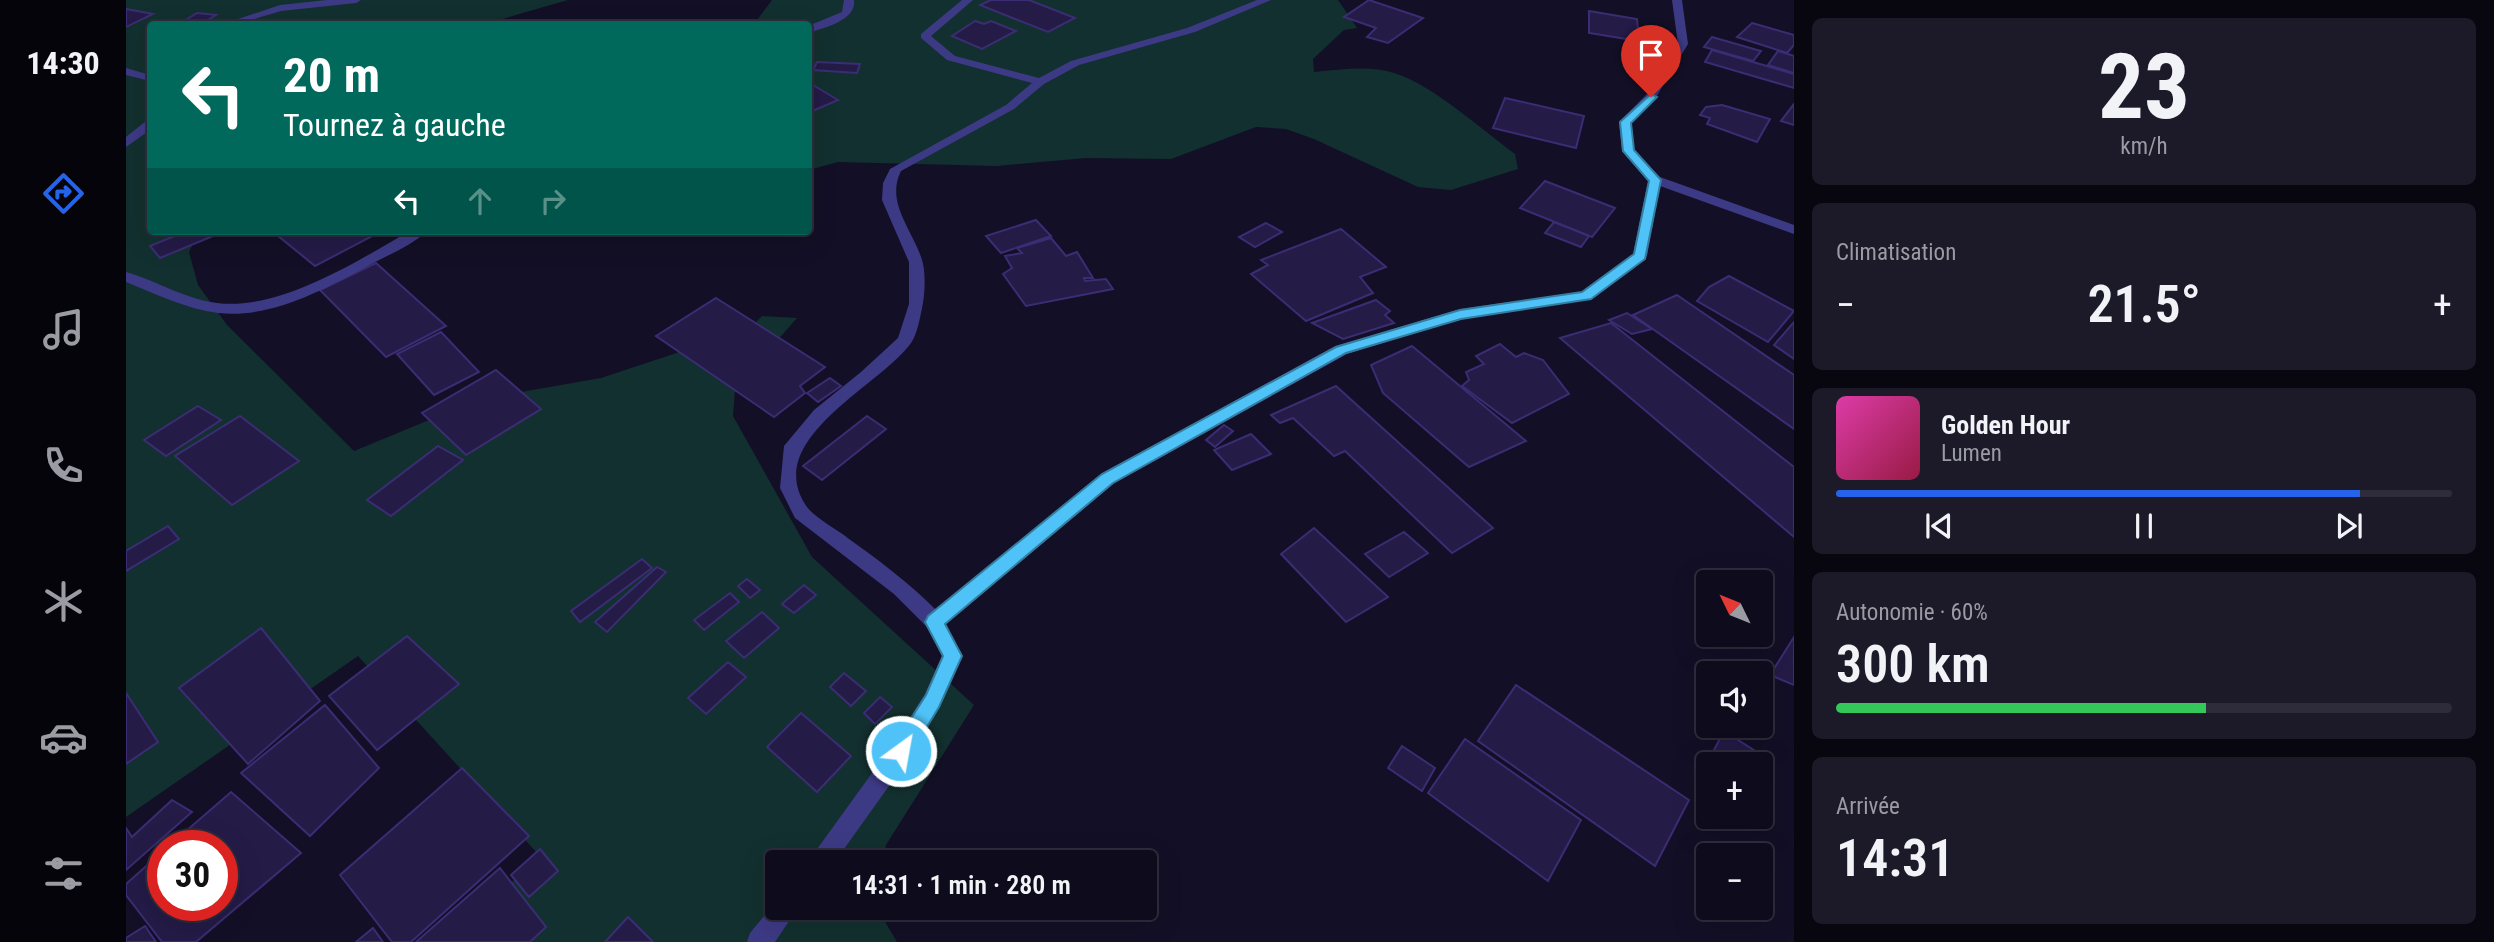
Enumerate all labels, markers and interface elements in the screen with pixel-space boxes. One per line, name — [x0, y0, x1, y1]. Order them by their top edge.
pin — [1621, 25, 1681, 97]
text: 23 — [2098, 34, 2190, 140]
icon: arrive — [1632, 36, 1670, 74]
text: 14:30 — [26, 44, 100, 82]
text: 20 m — [283, 47, 380, 104]
icon: left — [168, 49, 259, 140]
text: Tournez à gauche — [283, 106, 506, 144]
text: km/h — [2120, 133, 2168, 160]
icon: directions — [39, 169, 88, 218]
icon: left — [388, 182, 426, 220]
icon: ahead — [461, 182, 499, 220]
icon: right — [534, 182, 572, 220]
text: Climatisation — [1836, 239, 1956, 266]
text: 21.5° — [2087, 274, 2201, 335]
text: − — [1836, 283, 1855, 327]
text: + — [2433, 283, 2452, 327]
icon: music — [39, 305, 88, 354]
text: Golden Hour — [1941, 410, 2070, 440]
text: Lumen — [1941, 440, 2002, 467]
icon: phone — [39, 441, 88, 490]
icon: previous — [1920, 507, 1958, 545]
icon: pause — [2125, 507, 2163, 545]
icon: next — [2330, 507, 2368, 545]
north arrow — [1696, 570, 1773, 648]
map controls — [1696, 570, 1773, 920]
icon: climate — [39, 577, 88, 626]
text: Autonomie · 60% — [1836, 599, 1988, 626]
text: 300 km — [1836, 634, 1990, 695]
button: sound — [1696, 661, 1773, 738]
icon: car — [39, 713, 88, 762]
position arrow — [864, 714, 938, 788]
button: + — [1696, 752, 1773, 829]
text: Arrivée — [1836, 793, 1900, 820]
text: 14:31 — [1836, 828, 1954, 889]
speed limit sign: 30 — [147, 830, 238, 921]
button: − — [1696, 843, 1773, 920]
icon: filters — [39, 849, 88, 898]
text: 14:31 · 1 min · 280 m — [851, 870, 1071, 900]

